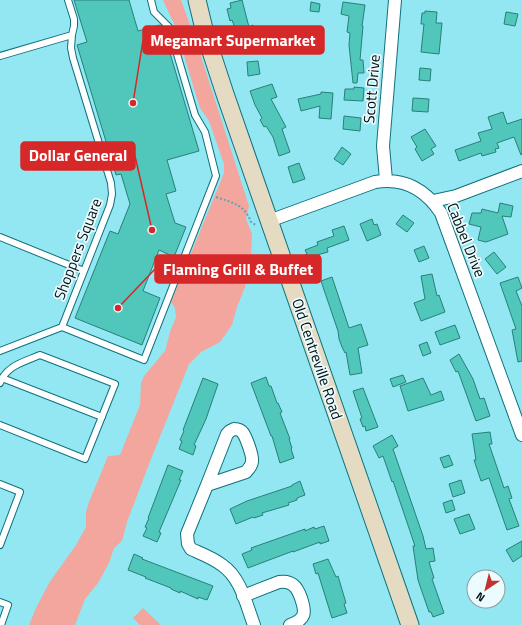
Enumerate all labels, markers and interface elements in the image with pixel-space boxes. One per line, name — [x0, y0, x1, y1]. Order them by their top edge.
callout: Megamart Supermarket — [143, 26, 324, 54]
text: Megamart Supermarket — [150, 28, 316, 52]
street label: Scott Drive — [357, 54, 386, 124]
callout: Dollar General — [21, 142, 135, 170]
text: Dollar General — [29, 143, 127, 167]
street label: Shoppers Square — [48, 195, 107, 303]
street label: Cabbel Drive — [441, 199, 492, 281]
callout: Flaming Grill & Buffet — [155, 255, 321, 283]
text: Flaming Grill & Buffet — [163, 257, 313, 281]
street label: Old Centreville Road — [286, 295, 349, 423]
north arrow — [466, 569, 506, 609]
text: N — [473, 588, 488, 606]

